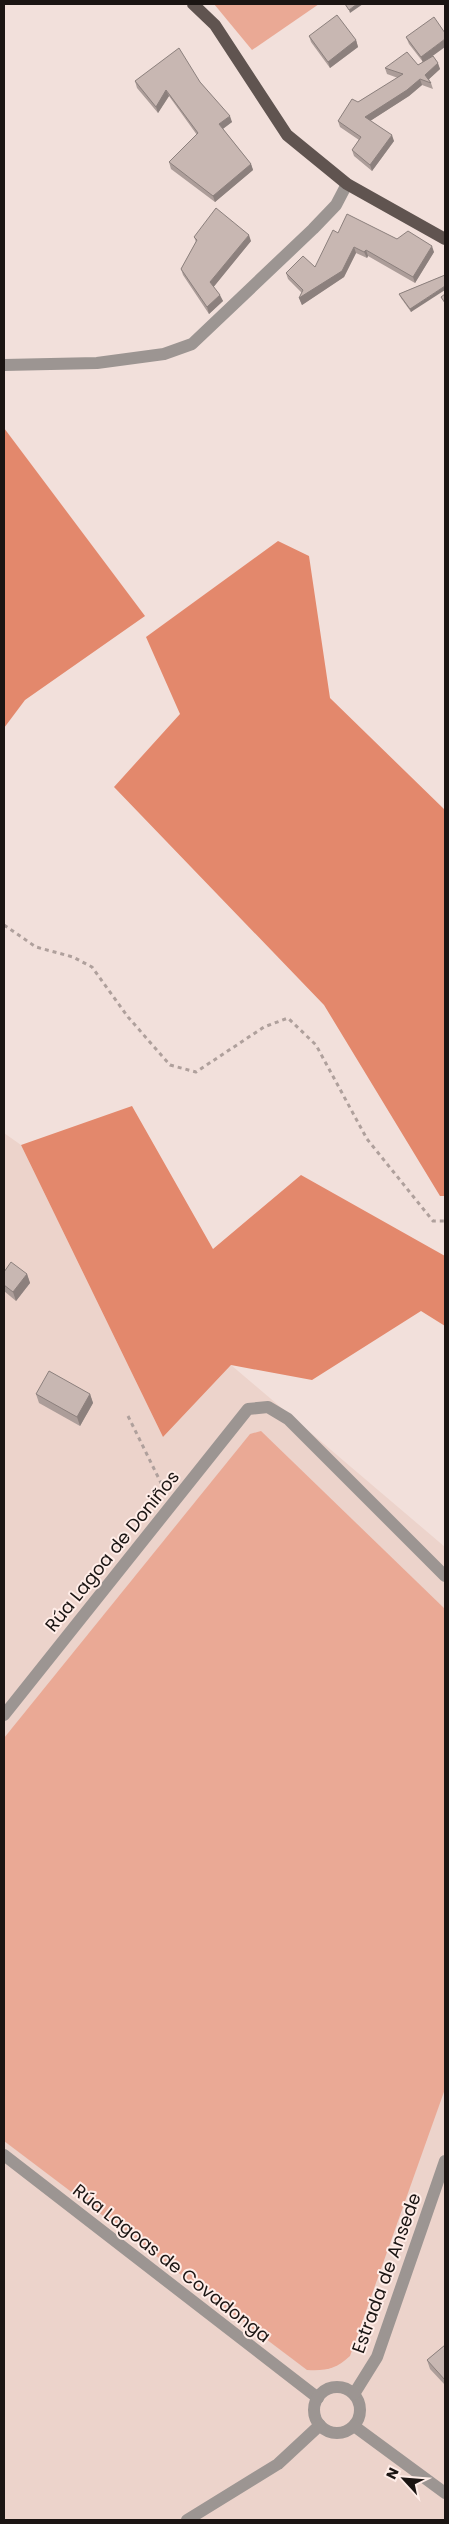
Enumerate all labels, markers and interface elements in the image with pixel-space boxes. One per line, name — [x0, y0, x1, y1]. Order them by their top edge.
street label: Rúa Lagoa de Doniños — [39, 1465, 185, 1637]
street label: Rúa Lagoas de Covadonga — [68, 2178, 276, 2348]
street label: Estrada de Ansede — [345, 2189, 427, 2357]
north arrow — [379, 2454, 429, 2504]
text: N — [381, 2464, 404, 2482]

